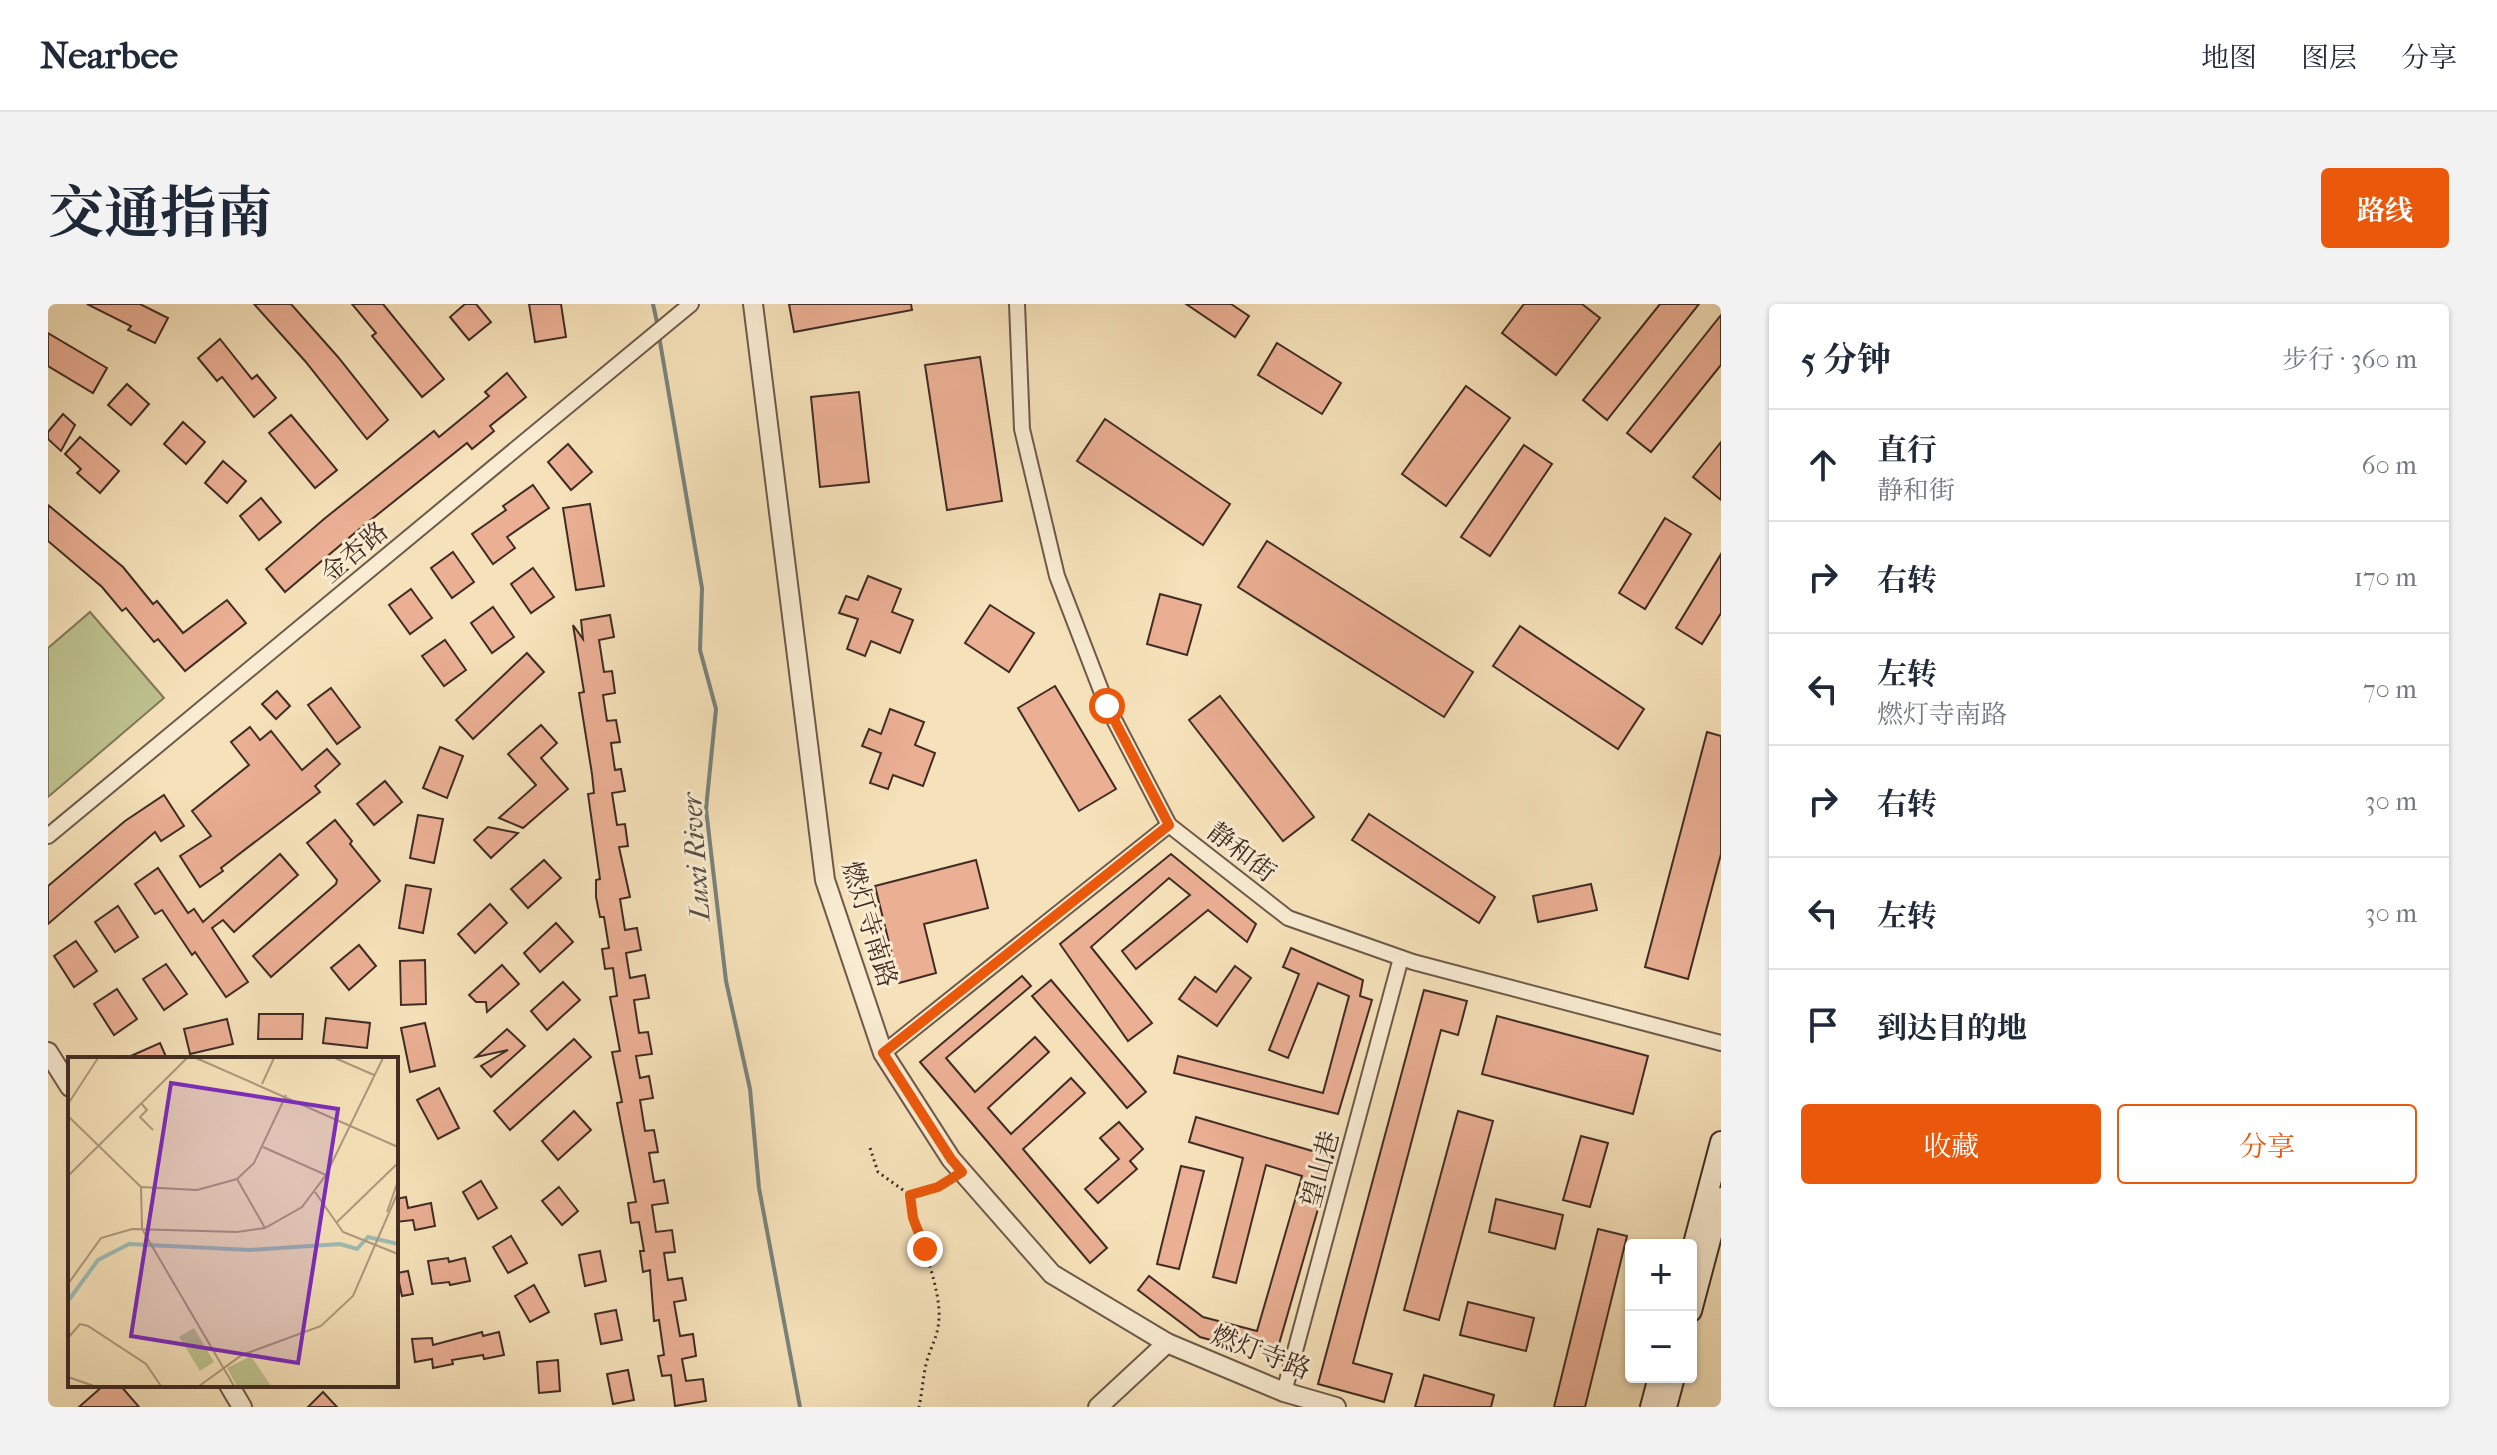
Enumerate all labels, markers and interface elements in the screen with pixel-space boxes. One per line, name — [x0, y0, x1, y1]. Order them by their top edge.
text: Nearbee — [40, 33, 178, 78]
text: 地图 — [2201, 41, 2257, 74]
text: 图层 — [2301, 41, 2357, 74]
text: 分享 — [2401, 41, 2457, 74]
button: 路线 — [2321, 168, 2449, 248]
text: 交通指南 — [48, 181, 272, 246]
text: 5 分钟 — [1801, 340, 1891, 380]
text: 步行 · 360 m — [2282, 344, 2417, 375]
text: 直行 — [1877, 433, 1937, 468]
icon: ahead — [1801, 443, 1845, 487]
text: 60 m — [2361, 450, 2417, 481]
text: 静和街 — [1877, 475, 1955, 506]
street label: 金杏路 — [314, 515, 394, 589]
icon: right — [1801, 555, 1845, 599]
text: 170 m — [2354, 562, 2417, 593]
text: 右转 — [1877, 563, 1937, 598]
text: 左转 — [1877, 657, 1937, 692]
icon: left — [1801, 667, 1845, 711]
text: 70 m — [2363, 674, 2417, 705]
route start — [1089, 688, 1125, 724]
text: 燃灯寺南路 — [1877, 699, 2007, 730]
icon: right — [1801, 779, 1845, 823]
text: 30 m — [2365, 786, 2417, 817]
text: 右转 — [1877, 787, 1937, 822]
water label: Luxi River — [674, 790, 717, 924]
street label: 静和街 — [1201, 816, 1282, 889]
street label: 燃灯寺南路 — [836, 857, 903, 991]
icon: left — [1801, 891, 1845, 935]
text: 30 m — [2365, 898, 2417, 929]
text: 左转 — [1877, 899, 1937, 934]
icon: arrive — [1801, 1003, 1845, 1047]
text: 到达目的地 — [1877, 1011, 2027, 1046]
inset map — [68, 1057, 398, 1387]
button: 收藏 — [1801, 1104, 2101, 1184]
button: 分享 — [2117, 1104, 2417, 1184]
street label: 望山巷 — [1295, 1127, 1346, 1211]
route end — [907, 1231, 943, 1267]
map controls — [1625, 1239, 1697, 1383]
button: + — [1625, 1239, 1697, 1311]
button: − — [1625, 1311, 1697, 1383]
street label: 燃灯寺路 — [1207, 1319, 1315, 1386]

